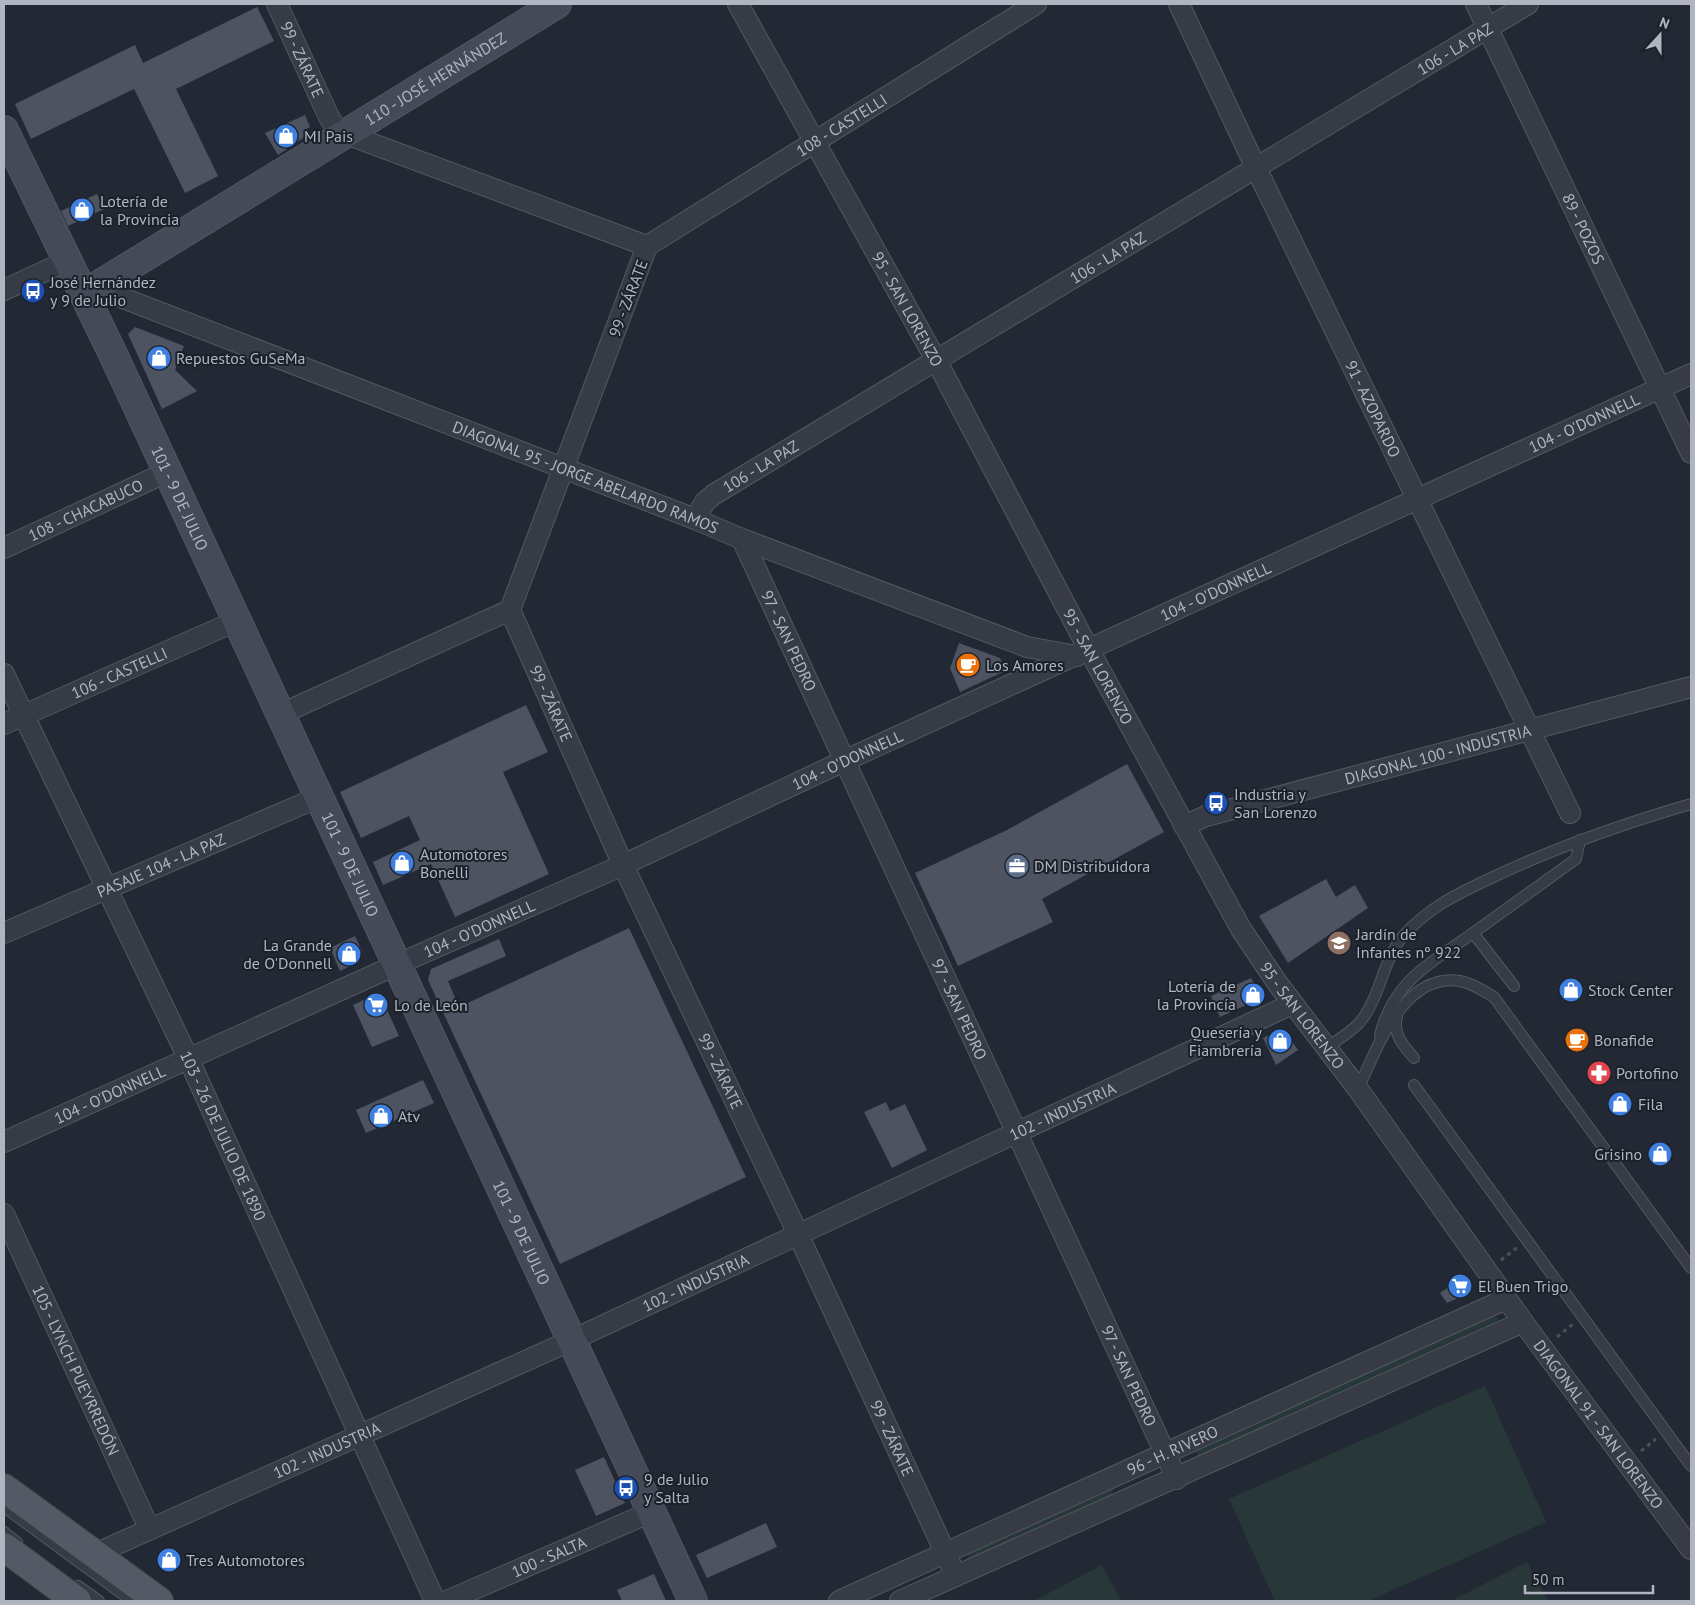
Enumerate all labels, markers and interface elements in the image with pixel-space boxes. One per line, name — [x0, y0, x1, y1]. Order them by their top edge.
north arrow — [1635, 10, 1685, 60]
text: N — [1657, 13, 1672, 33]
street label: 99 - ZÁRATE — [276, 18, 329, 101]
street label: 106 - LA PAZ — [1413, 18, 1497, 79]
street label: 110 - JOSÉ HERNÁNDEZ — [361, 28, 510, 130]
street label: 108 - CASTELLI — [792, 89, 891, 161]
shop icon: MI Pais — [273, 123, 299, 149]
place label: MI Pais — [304, 126, 353, 146]
street label: 89 - POZOS — [1558, 190, 1609, 267]
place label: Lotería de la Provincia — [100, 191, 179, 229]
shop icon: Lotería de la Provincia — [69, 197, 95, 223]
street label: 106 - LA PAZ — [1066, 227, 1150, 288]
street label: 95 - SAN LORENZO — [868, 248, 948, 370]
street label: 99 - ZÁRATE — [604, 256, 652, 340]
place label: José Hernández y 9 de Julio — [49, 272, 156, 310]
bus stop icon: José Hernández y 9 de Julio — [20, 278, 46, 304]
shop icon: Repuestos GuSeMa — [146, 345, 172, 371]
place label: Repuestos GuSeMa — [176, 348, 306, 368]
street label: 91 - AZOPARDO — [1341, 357, 1405, 461]
street label: 104 - O'DONNELL — [1525, 389, 1643, 457]
street label: DIAGONAL 95 - JORGE ABELARDO RAMOS — [450, 416, 722, 538]
street label: 106 - LA PAZ — [719, 435, 802, 497]
street label: 101 - 9 DE JULIO — [147, 443, 213, 554]
street label: 108 - CHACABUCO — [25, 475, 146, 545]
street label: 104 - O'DONNELL — [1157, 557, 1274, 625]
street label: 97 - SAN PEDRO — [757, 587, 821, 694]
street label: 95 - SAN LORENZO — [1059, 605, 1138, 728]
street label: 106 - CASTELLI — [68, 643, 170, 703]
cafe icon: Los Amores — [955, 652, 981, 678]
place label: Los Amores — [986, 655, 1064, 675]
street label: 99 - ZÁRATE — [526, 662, 577, 745]
street label: DIAGONAL 100 - INDUSTRIA — [1342, 720, 1534, 789]
street label: 104 - O'DONNELL — [789, 725, 906, 794]
place label: Industria y San Lorenzo — [1234, 784, 1317, 822]
bus stop icon: Industria y San Lorenzo — [1203, 790, 1229, 816]
street label: 101 - 9 DE JULIO — [317, 809, 383, 920]
street label: PASAJE 104 - LA PAZ — [94, 829, 228, 902]
place label: Automotores Bonelli — [420, 844, 508, 882]
shop icon: Automotores Bonelli — [389, 850, 415, 876]
office icon: DM Distribuidora — [1004, 853, 1030, 879]
place label: DM Distribuidora — [1034, 856, 1150, 876]
street label: 104 - O'DONNELL — [420, 895, 538, 962]
place label: Jardín de Infantes nº 922 — [1355, 924, 1461, 962]
school or university icon: Jardín de Infantes nº 922 — [1326, 930, 1352, 956]
place label: La Grande de O'Donnell — [243, 935, 332, 973]
shop icon: La Grande de O'Donnell — [336, 941, 362, 967]
street label: 97 - SAN PEDRO — [928, 955, 992, 1063]
street label: 95 - SAN LORENZO — [1256, 958, 1349, 1073]
place label: Lotería de la Provincía — [1157, 976, 1236, 1014]
shop icon: Stock Center — [1558, 977, 1584, 1003]
place label: Stock Center — [1588, 980, 1674, 1000]
shop icon: Lotería de la Provincía — [1240, 982, 1266, 1008]
supermarket icon: Lo de León — [363, 992, 389, 1018]
place label: Lo de León — [394, 995, 468, 1015]
place label: Quesería y Fiambrería — [1189, 1022, 1263, 1060]
cafe icon: Bonafide — [1564, 1027, 1590, 1053]
shop icon: Quesería y Fiambrería — [1267, 1028, 1293, 1054]
street label: 99 - ZÁRATE — [694, 1030, 747, 1112]
place label: Bonafide — [1594, 1030, 1654, 1050]
street label: 103 - 26 DE JULIO DE 1890 — [176, 1047, 271, 1224]
street label: 104 - O'DONNELL — [51, 1060, 168, 1128]
pharmacy icon: Portofino — [1586, 1060, 1612, 1086]
place label: Portofino — [1616, 1063, 1679, 1083]
street label: 102 - INDUSTRIA — [1006, 1077, 1119, 1145]
shop icon: Fila — [1607, 1091, 1633, 1117]
place label: Fila — [1638, 1094, 1663, 1114]
shop icon: Atv — [368, 1103, 394, 1129]
place label: Atv — [398, 1106, 421, 1126]
shop icon: Grisino — [1647, 1141, 1673, 1167]
place label: Grisino — [1594, 1144, 1642, 1164]
street label: 101 - 9 DE JULIO — [489, 1177, 555, 1288]
street label: 102 - INDUSTRIA — [639, 1249, 752, 1316]
supermarket icon: El Buen Trigo — [1447, 1273, 1473, 1299]
place label: El Buen Trigo — [1478, 1276, 1568, 1296]
street label: 105 - LYNCH PUEYRREDÓN — [28, 1282, 124, 1458]
street label: 97 - SAN PEDRO — [1097, 1322, 1161, 1429]
street label: DIAGONAL 91 - SAN LORENZO — [1530, 1336, 1668, 1513]
street label: 99 - ZÁRATE — [866, 1397, 918, 1479]
street label: 102 - INDUSTRIA — [270, 1417, 384, 1483]
street label: 96 - H. RIVERO — [1124, 1421, 1221, 1479]
place label: 9 de Julio y Salta — [644, 1469, 709, 1507]
bus stop icon: 9 de Julio y Salta — [613, 1475, 639, 1501]
street label: 100 - SALTA — [508, 1531, 590, 1582]
shop icon: Tres Automotores — [156, 1547, 182, 1573]
place label: Tres Automotores — [186, 1550, 305, 1570]
scale bar — [1525, 1562, 1652, 1594]
text: 50 m — [1532, 1570, 1565, 1589]

